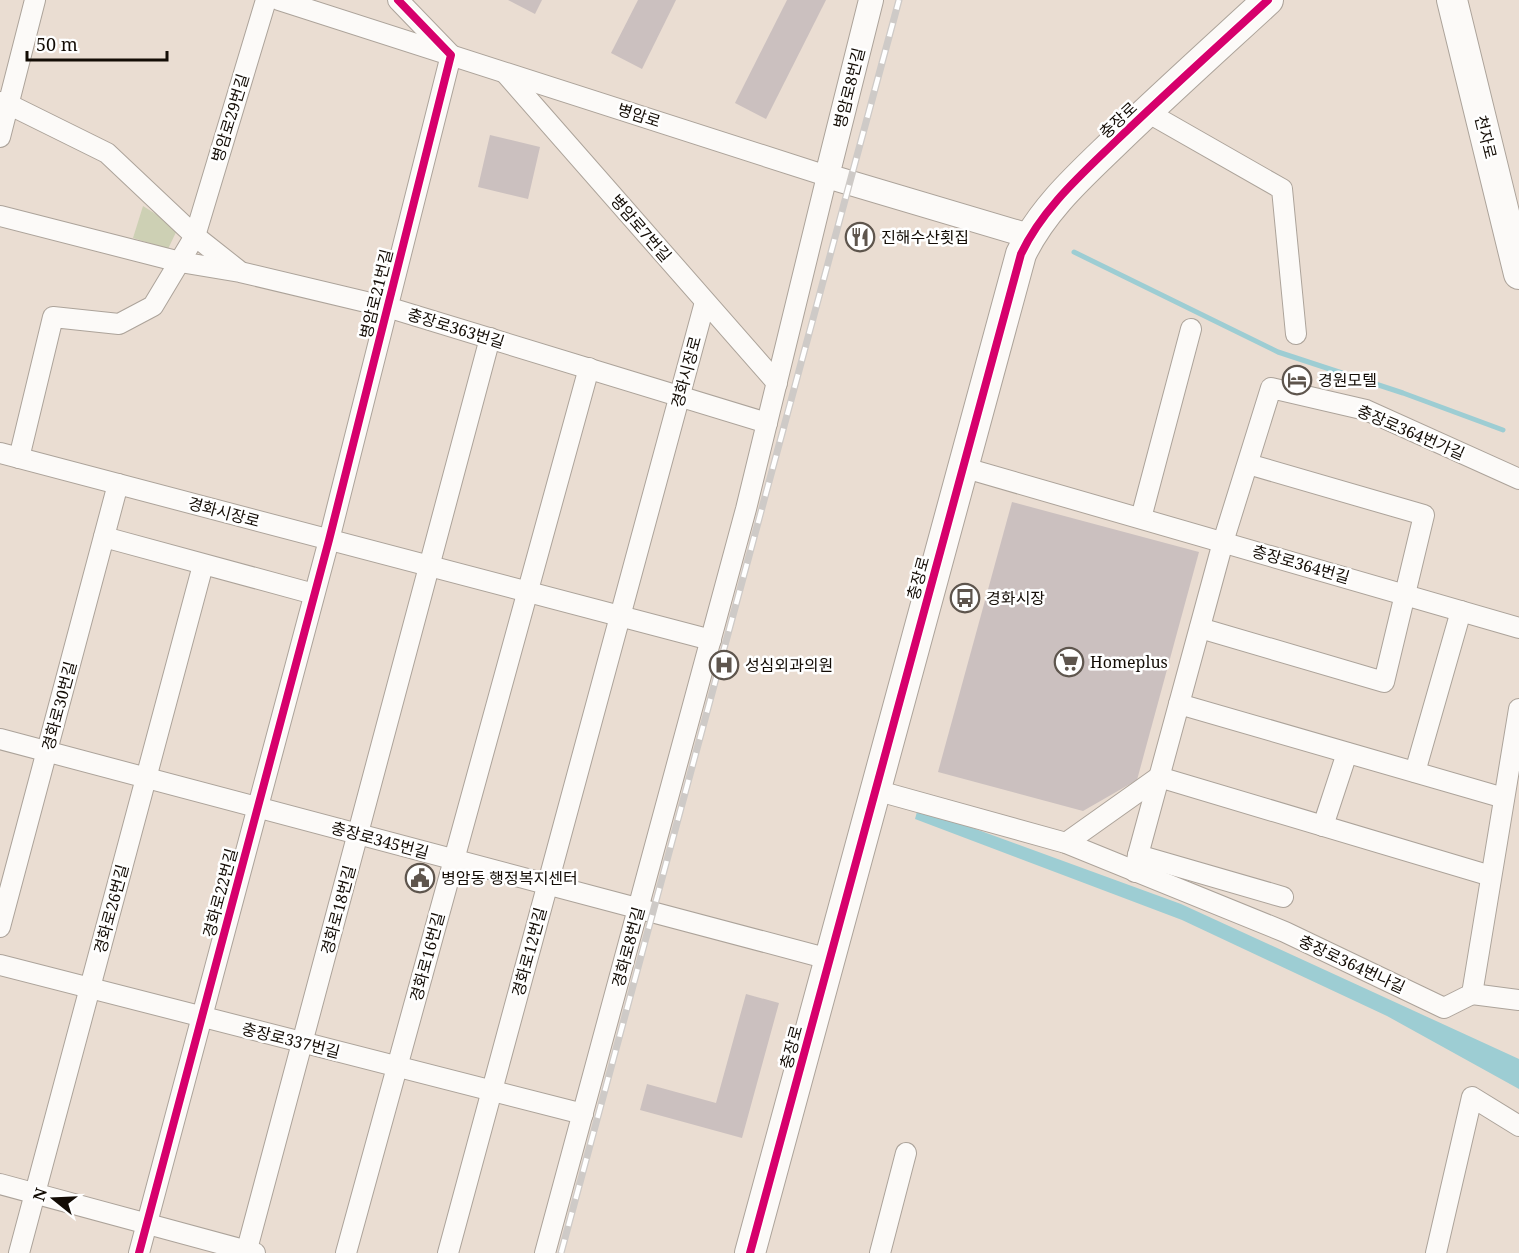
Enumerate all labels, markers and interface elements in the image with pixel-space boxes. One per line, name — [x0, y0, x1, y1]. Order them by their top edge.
scale bar — [27, 24, 166, 62]
text: 50 m — [36, 32, 78, 56]
street label: 병암로8번길 — [828, 45, 870, 131]
street label: 병암로29번길 — [206, 71, 254, 165]
street label: 충장로 — [1094, 97, 1142, 143]
street label: 병암로 — [615, 98, 664, 132]
street label: 천자로 — [1470, 113, 1502, 161]
street label: 병암로7번길 — [606, 190, 676, 266]
restaurant icon: 진해수산횟집 — [844, 221, 876, 253]
place label: 진해수산횟집 — [881, 226, 969, 248]
street label: 병암로21번길 — [354, 247, 398, 341]
street label: 충장로363번길 — [405, 303, 507, 353]
street label: 경화시장로 — [666, 333, 706, 410]
hotel icon: 경원모텔 — [1281, 364, 1313, 396]
place label: 경원모텔 — [1318, 369, 1377, 391]
street label: 충장로364번가길 — [1354, 399, 1468, 465]
street label: 경화시장로 — [186, 492, 263, 532]
street label: 충장로364번길 — [1250, 540, 1352, 588]
street label: 충장로 — [902, 554, 934, 602]
bus stop icon: 경화시장 — [949, 582, 981, 614]
place label: 경화시장 — [986, 587, 1045, 609]
supermarket icon: Homeplus — [1053, 646, 1085, 678]
hospital icon: 성심외과의원 — [708, 649, 740, 681]
place label: Homeplus — [1090, 651, 1168, 673]
place label: 성심외과의원 — [745, 654, 833, 676]
street label: 경화로30번길 — [37, 659, 81, 753]
street label: 충장로345번길 — [329, 816, 431, 864]
street label: 경화로22번길 — [198, 846, 242, 940]
street label: 경화로26번길 — [89, 862, 133, 956]
public building icon: 병암동 행정복지센터 — [404, 862, 436, 894]
street label: 경화로18번길 — [316, 863, 360, 957]
place label: 병암동 행정복지센터 — [441, 867, 578, 889]
street label: 경화로8번길 — [607, 904, 649, 990]
street label: 경화로12번길 — [507, 905, 551, 999]
street label: 경화로16번길 — [405, 910, 449, 1004]
street label: 충장로364번나길 — [1295, 930, 1409, 998]
street label: 충장로337번길 — [240, 1017, 342, 1063]
street label: 충장로 — [775, 1023, 807, 1071]
north arrow — [24, 1169, 84, 1229]
text: N — [27, 1185, 52, 1204]

